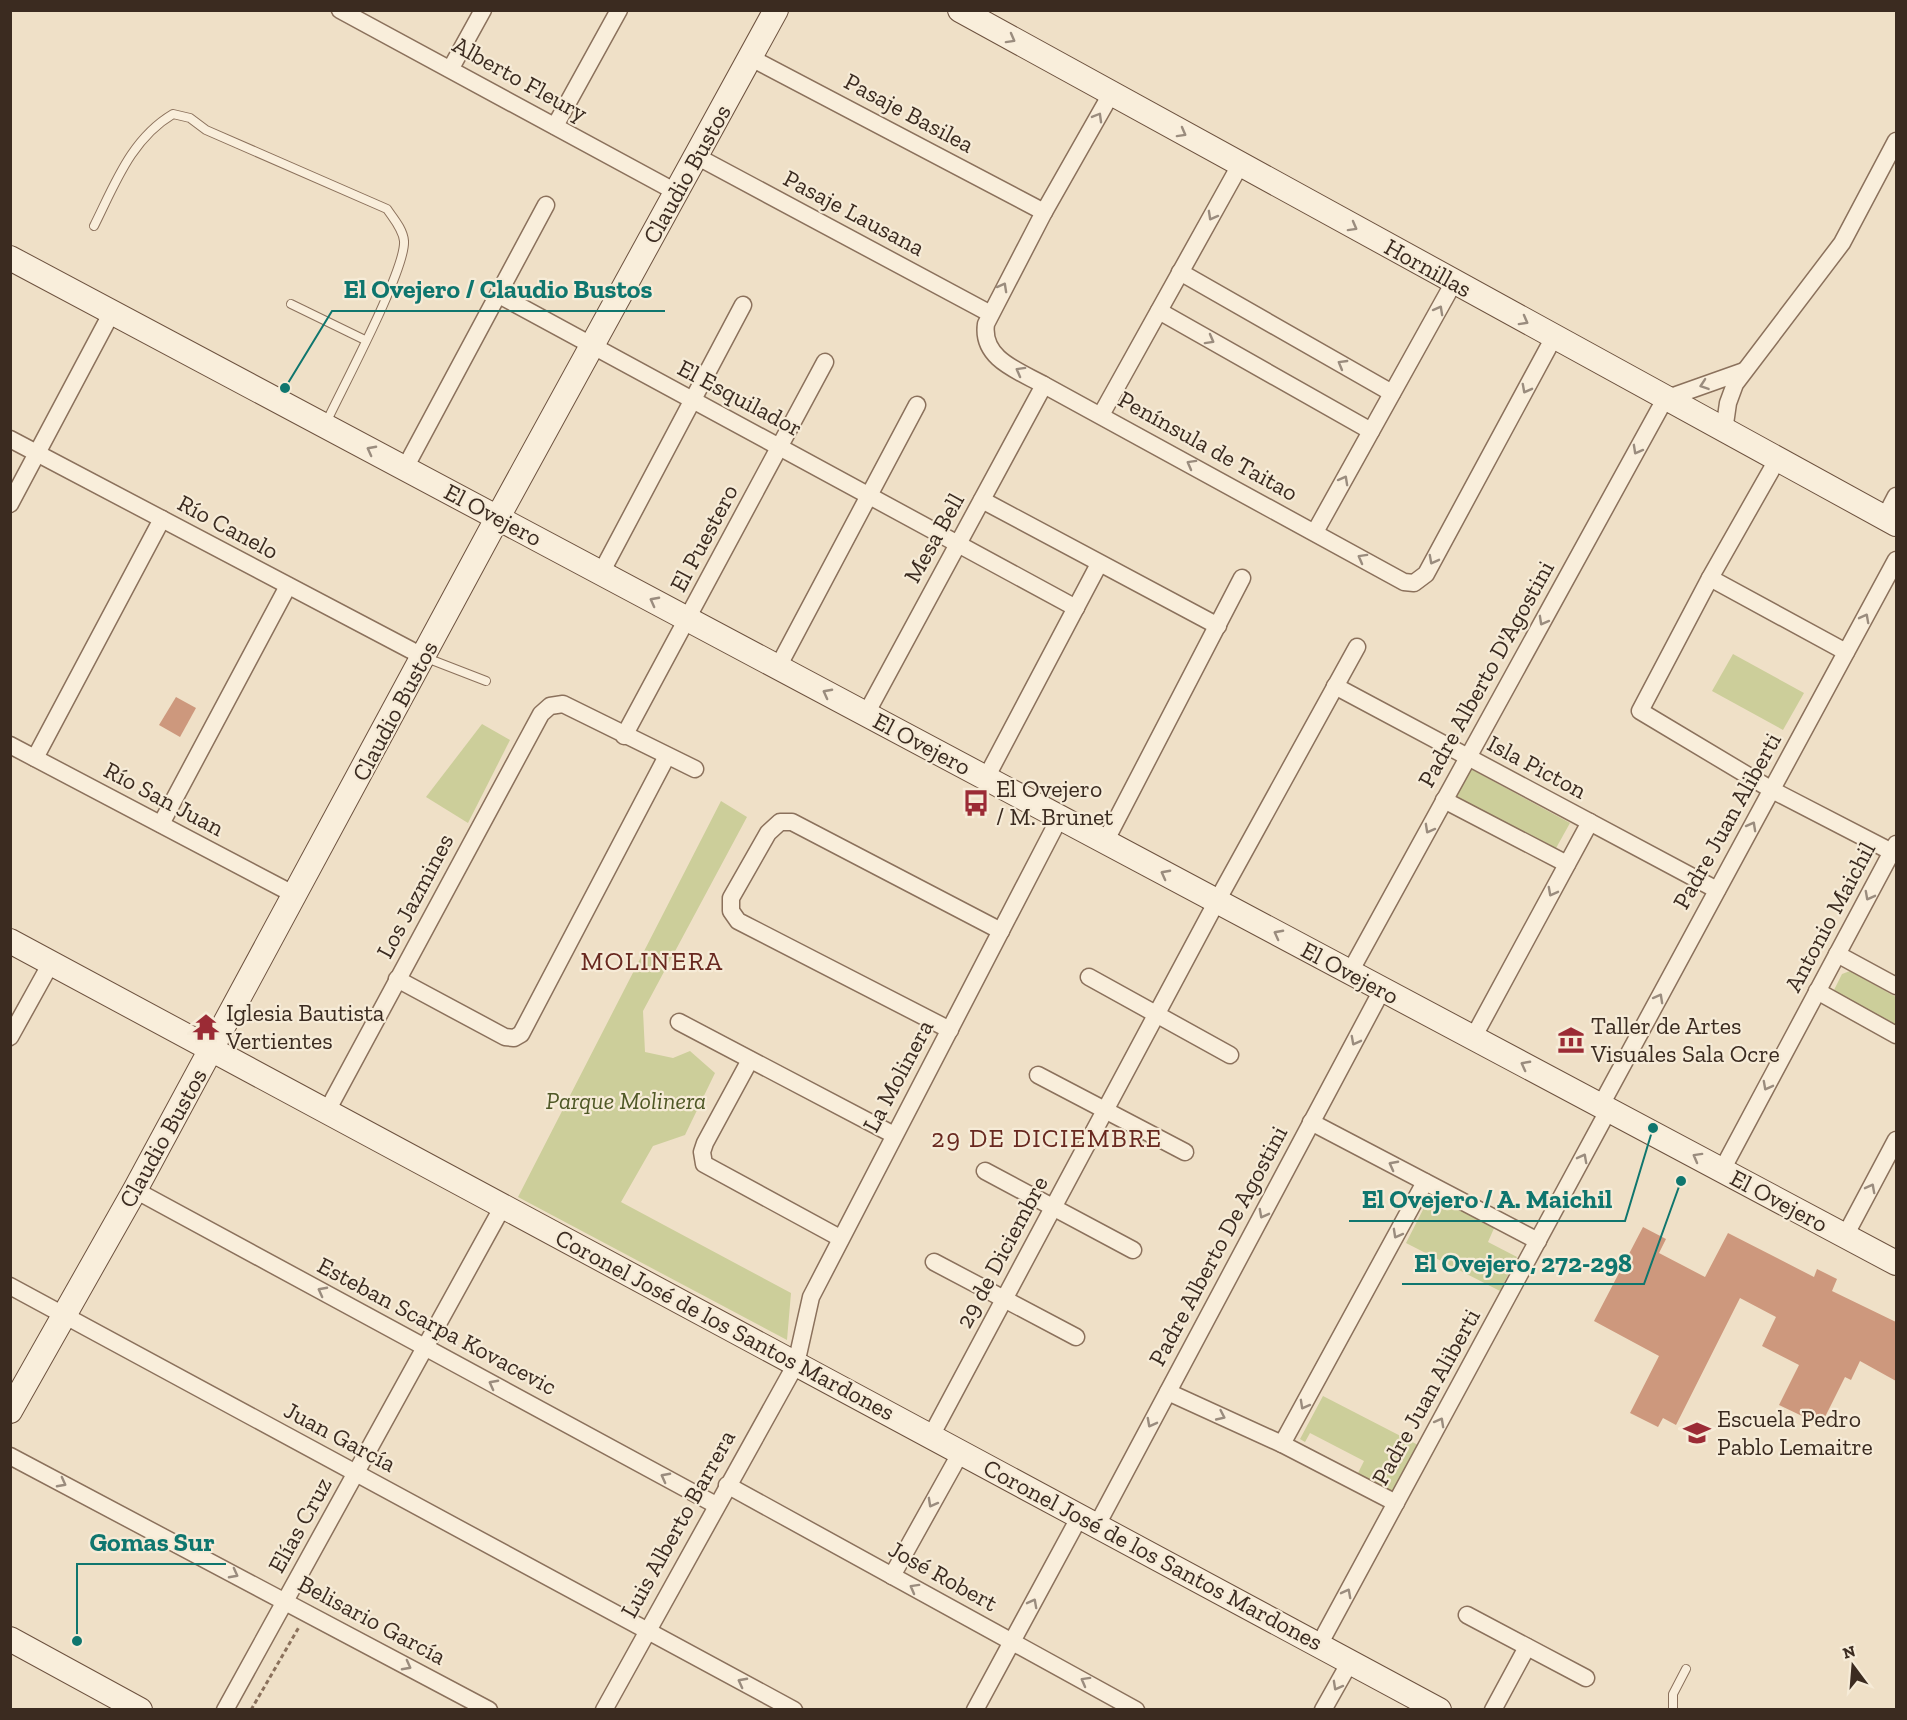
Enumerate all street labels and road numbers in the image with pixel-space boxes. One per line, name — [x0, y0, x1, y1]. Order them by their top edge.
street label: Alberto Fleury — [448, 30, 593, 128]
street label: Pasaje Basilea — [839, 66, 979, 159]
street label: Claudio Bustos — [636, 99, 737, 248]
street label: Pasaje Lausana — [779, 163, 930, 262]
street label: Hornillas — [1380, 232, 1477, 303]
street label: El Esquilador — [673, 353, 808, 443]
street label: Península de Taitao — [1113, 384, 1303, 507]
street label: El Ovejero — [440, 477, 547, 552]
street label: El Puestero — [663, 479, 744, 596]
street label: Río Canelo — [173, 488, 284, 565]
street label: Mesa Bell — [897, 488, 970, 588]
street label: Padre Alberto D'Agostini — [1411, 555, 1560, 792]
street label: Claudio Bustos — [345, 636, 444, 786]
street label: El Ovejero — [869, 706, 976, 781]
street label: Padre Juan Aliberti — [1666, 727, 1787, 914]
street label: Isla Picton — [1483, 728, 1592, 805]
street label: Río San Juan — [99, 755, 229, 842]
street label: Los Jazmines — [370, 829, 459, 963]
street label: Antonio Maichil — [1778, 837, 1881, 997]
street label: El Ovejero — [1297, 935, 1404, 1010]
street label: La Molinera — [856, 1014, 939, 1137]
street label: Claudio Bustos — [112, 1063, 213, 1212]
street label: Padre Alberto De Agostini — [1142, 1121, 1293, 1371]
street label: El Ovejero — [1726, 1163, 1833, 1238]
street label: 29 de Diciembre — [949, 1171, 1054, 1333]
street label: Coronel José de los Santos Mardones — [551, 1223, 900, 1427]
street label: Esteban Scarpa Kovacevic — [313, 1250, 562, 1401]
street label: Padre Juan Aliberti — [1365, 1303, 1486, 1490]
street label: Juan García — [279, 1395, 401, 1478]
street label: Luis Alberto Barrera — [614, 1424, 741, 1623]
street label: Coronel José de los Santos Mardones — [979, 1453, 1328, 1657]
street label: Elías Cruz — [261, 1472, 338, 1578]
street label: José Robert — [884, 1534, 1003, 1617]
street label: Belisario García — [293, 1568, 451, 1671]

